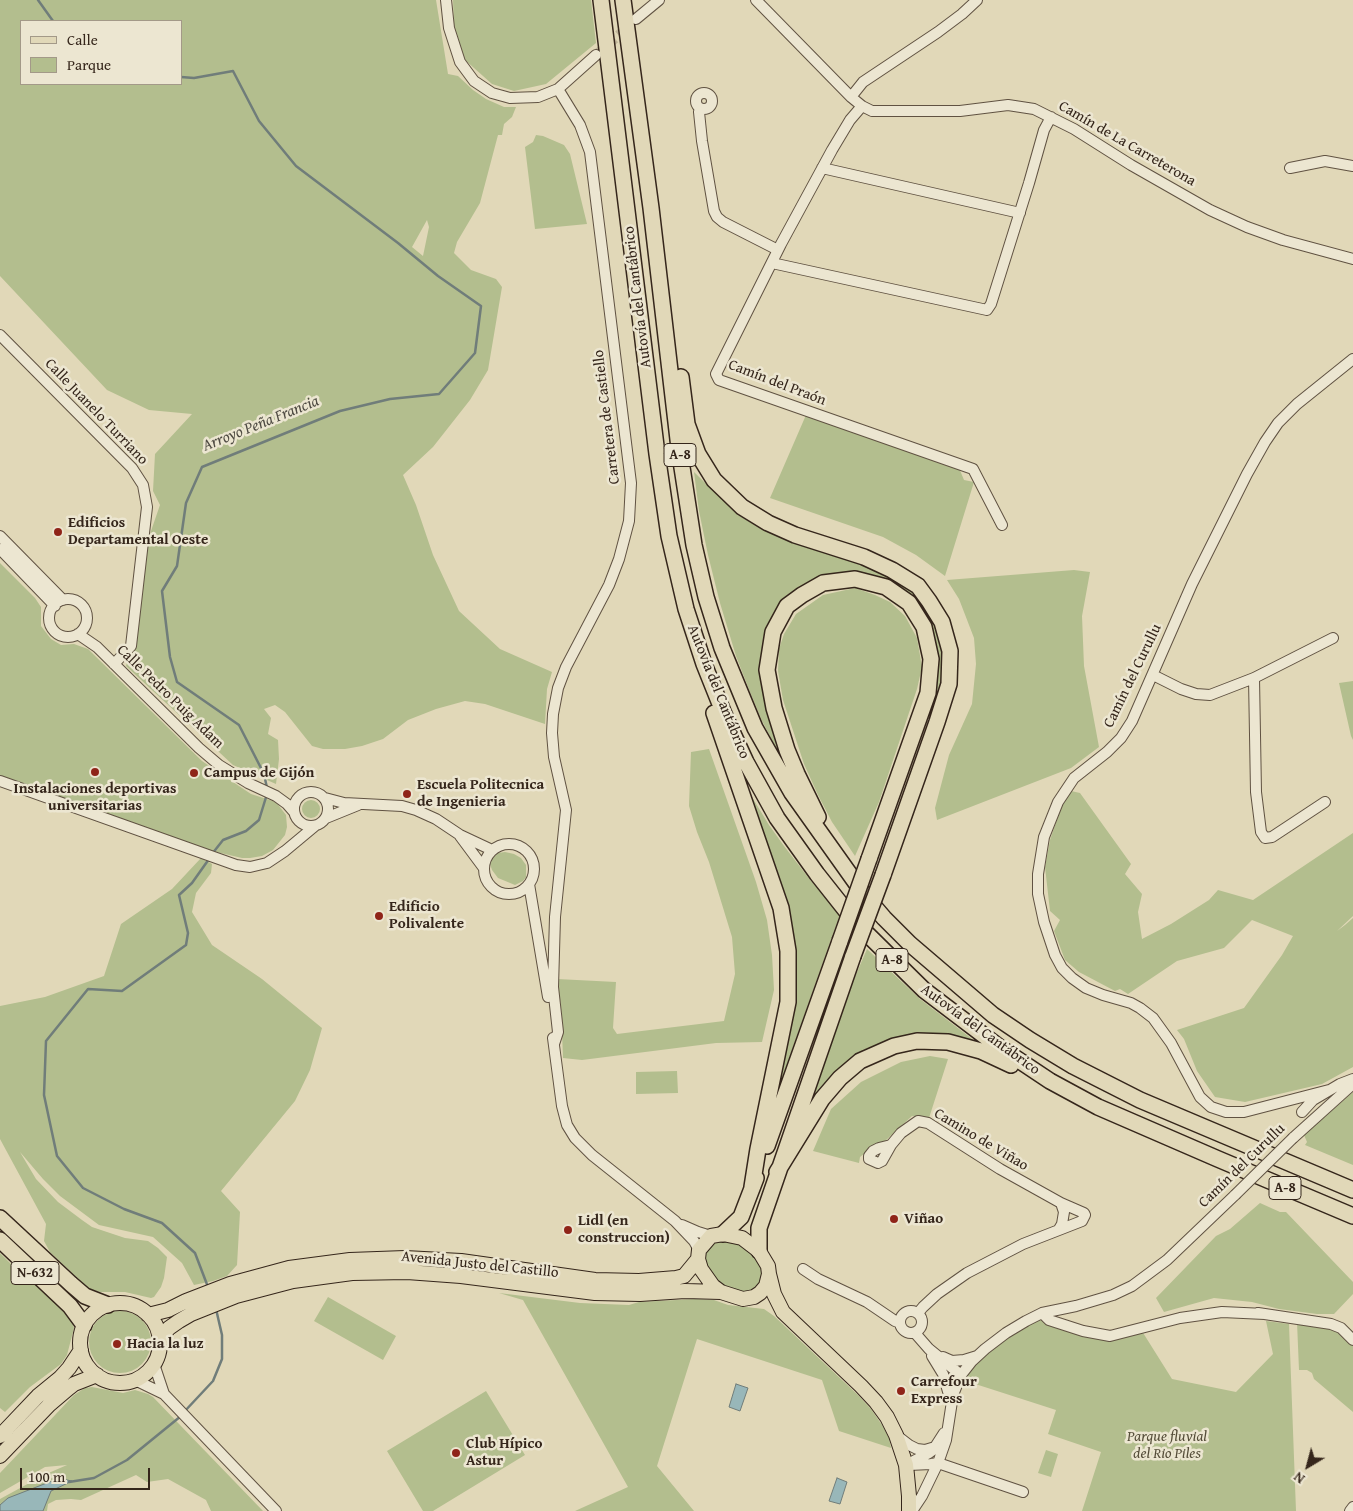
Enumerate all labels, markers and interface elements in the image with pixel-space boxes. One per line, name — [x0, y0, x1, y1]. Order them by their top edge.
legend — [20, 20, 182, 85]
text: Calle — [67, 29, 98, 50]
text: Parque — [67, 54, 111, 75]
street label: Camín de La Carreterona — [1055, 97, 1199, 191]
street label: Autovía del Cantábrico — [620, 225, 656, 369]
street label: Carretera de Castiello — [590, 349, 624, 485]
street label: Calle Juanelo Turriano — [41, 355, 151, 469]
street label: Camín del Praón — [726, 356, 828, 410]
water label: Arroyo Peña Francia — [200, 392, 322, 456]
road number: A-8 — [664, 444, 696, 466]
place label: Edificios Departamental Oeste — [68, 514, 208, 549]
marker: Edificios Departamental Oeste — [52, 526, 64, 538]
street label: Camín del Curullu — [1100, 621, 1166, 731]
street label: Autovía del Cantábrico — [683, 622, 753, 762]
street label: Calle Pedro Puig Adam — [113, 641, 227, 753]
place label: Campus de Gijón — [204, 764, 314, 782]
marker: Instalaciones deportivas universitarias — [89, 766, 101, 778]
marker: Campus de Gijón — [188, 767, 200, 779]
place label: Escuela Politecnica de Ingenieria — [417, 776, 544, 811]
place label: Instalaciones deportivas universitarias — [14, 780, 176, 815]
marker: Escuela Politecnica de Ingenieria — [401, 788, 413, 800]
place label: Edificio Polivalente — [389, 898, 464, 933]
marker: Edificio Polivalente — [373, 910, 385, 922]
road number: A-8 — [876, 948, 908, 972]
street label: Autovía del Cantábrico — [917, 981, 1043, 1079]
street label: Camino de Viñao — [931, 1105, 1031, 1175]
street label: Camín del Curullu — [1195, 1120, 1289, 1212]
road number: A-8 — [1269, 1176, 1301, 1200]
place label: Viñao — [904, 1210, 943, 1228]
place label: Lidl (en construccion) — [578, 1212, 670, 1247]
marker: Viñao — [888, 1213, 900, 1225]
marker: Lidl (en construccion) — [562, 1224, 574, 1236]
street label: Avenida Justo del Castillo — [401, 1248, 559, 1282]
road number: N-632 — [11, 1262, 59, 1284]
place label: Hacia la luz — [127, 1335, 204, 1353]
marker: Hacia la luz — [111, 1338, 123, 1350]
place label: Carrefour Express — [911, 1373, 977, 1408]
marker: Carrefour Express — [895, 1385, 907, 1397]
park label: Parque fluvial del Rio Piles — [1127, 1428, 1207, 1463]
place label: Club Hípico Astur — [466, 1435, 542, 1470]
north arrow — [1283, 1441, 1333, 1491]
marker: Club Hípico Astur — [450, 1447, 462, 1459]
scale bar — [22, 1458, 152, 1490]
text: 100 m — [28, 1466, 65, 1487]
text: N — [1289, 1467, 1309, 1489]

